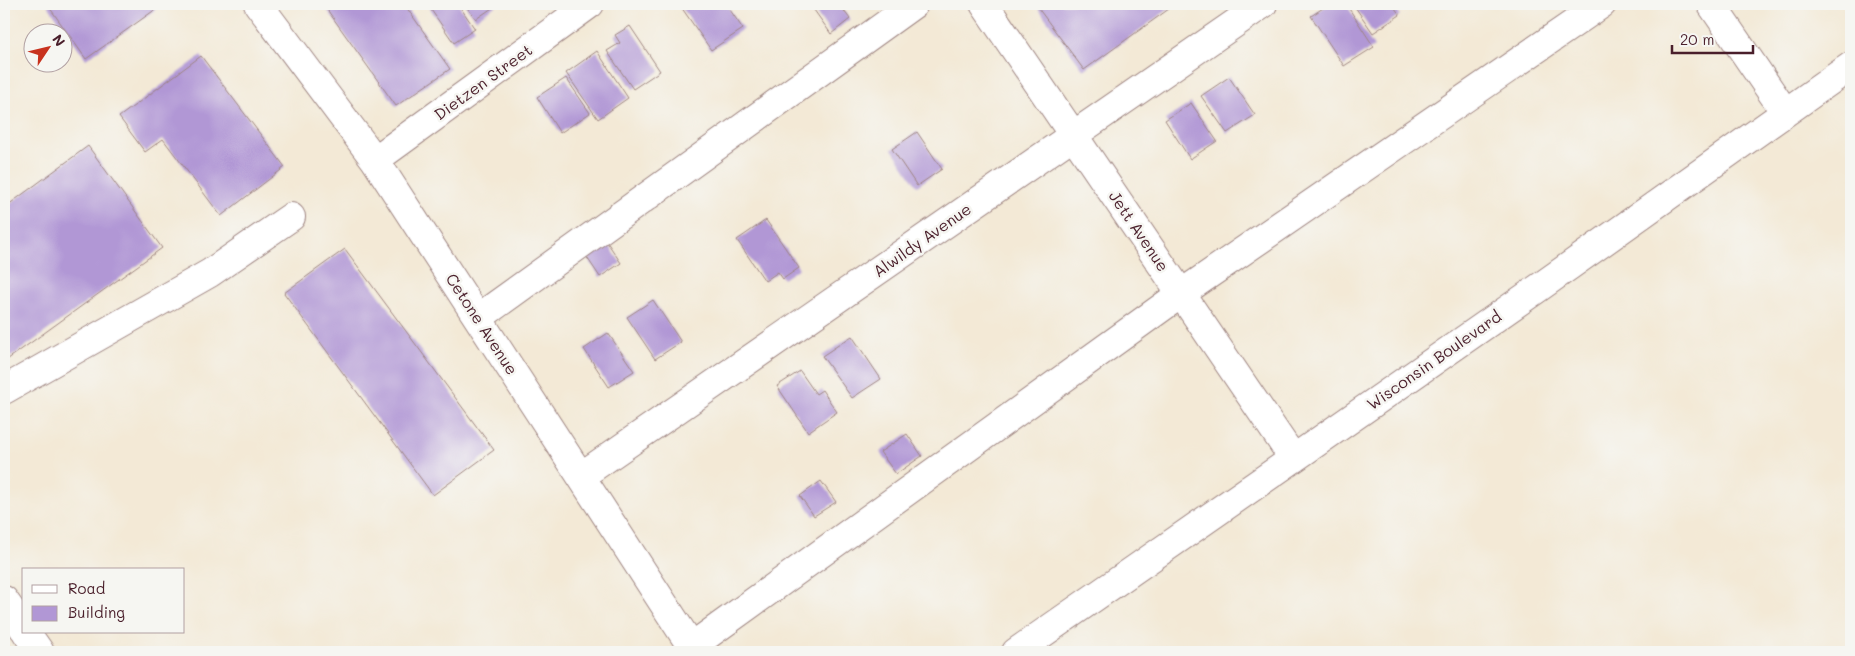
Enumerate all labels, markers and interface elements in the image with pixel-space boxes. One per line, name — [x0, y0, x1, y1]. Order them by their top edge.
north arrow — [22, 22, 72, 72]
scale bar — [1672, 22, 1754, 54]
text: 20 m — [1680, 29, 1714, 49]
text: N — [48, 30, 70, 50]
street label: Dietzen Street — [429, 39, 536, 124]
street label: Jett Avenue — [1105, 186, 1174, 275]
street label: Alwildy Avenue — [868, 198, 975, 281]
street label: Cetone Avenue — [442, 269, 523, 379]
street label: Wisconsin Boulevard — [1362, 305, 1505, 414]
legend — [22, 568, 185, 634]
text: Road — [68, 578, 105, 598]
text: Building — [68, 602, 125, 622]

